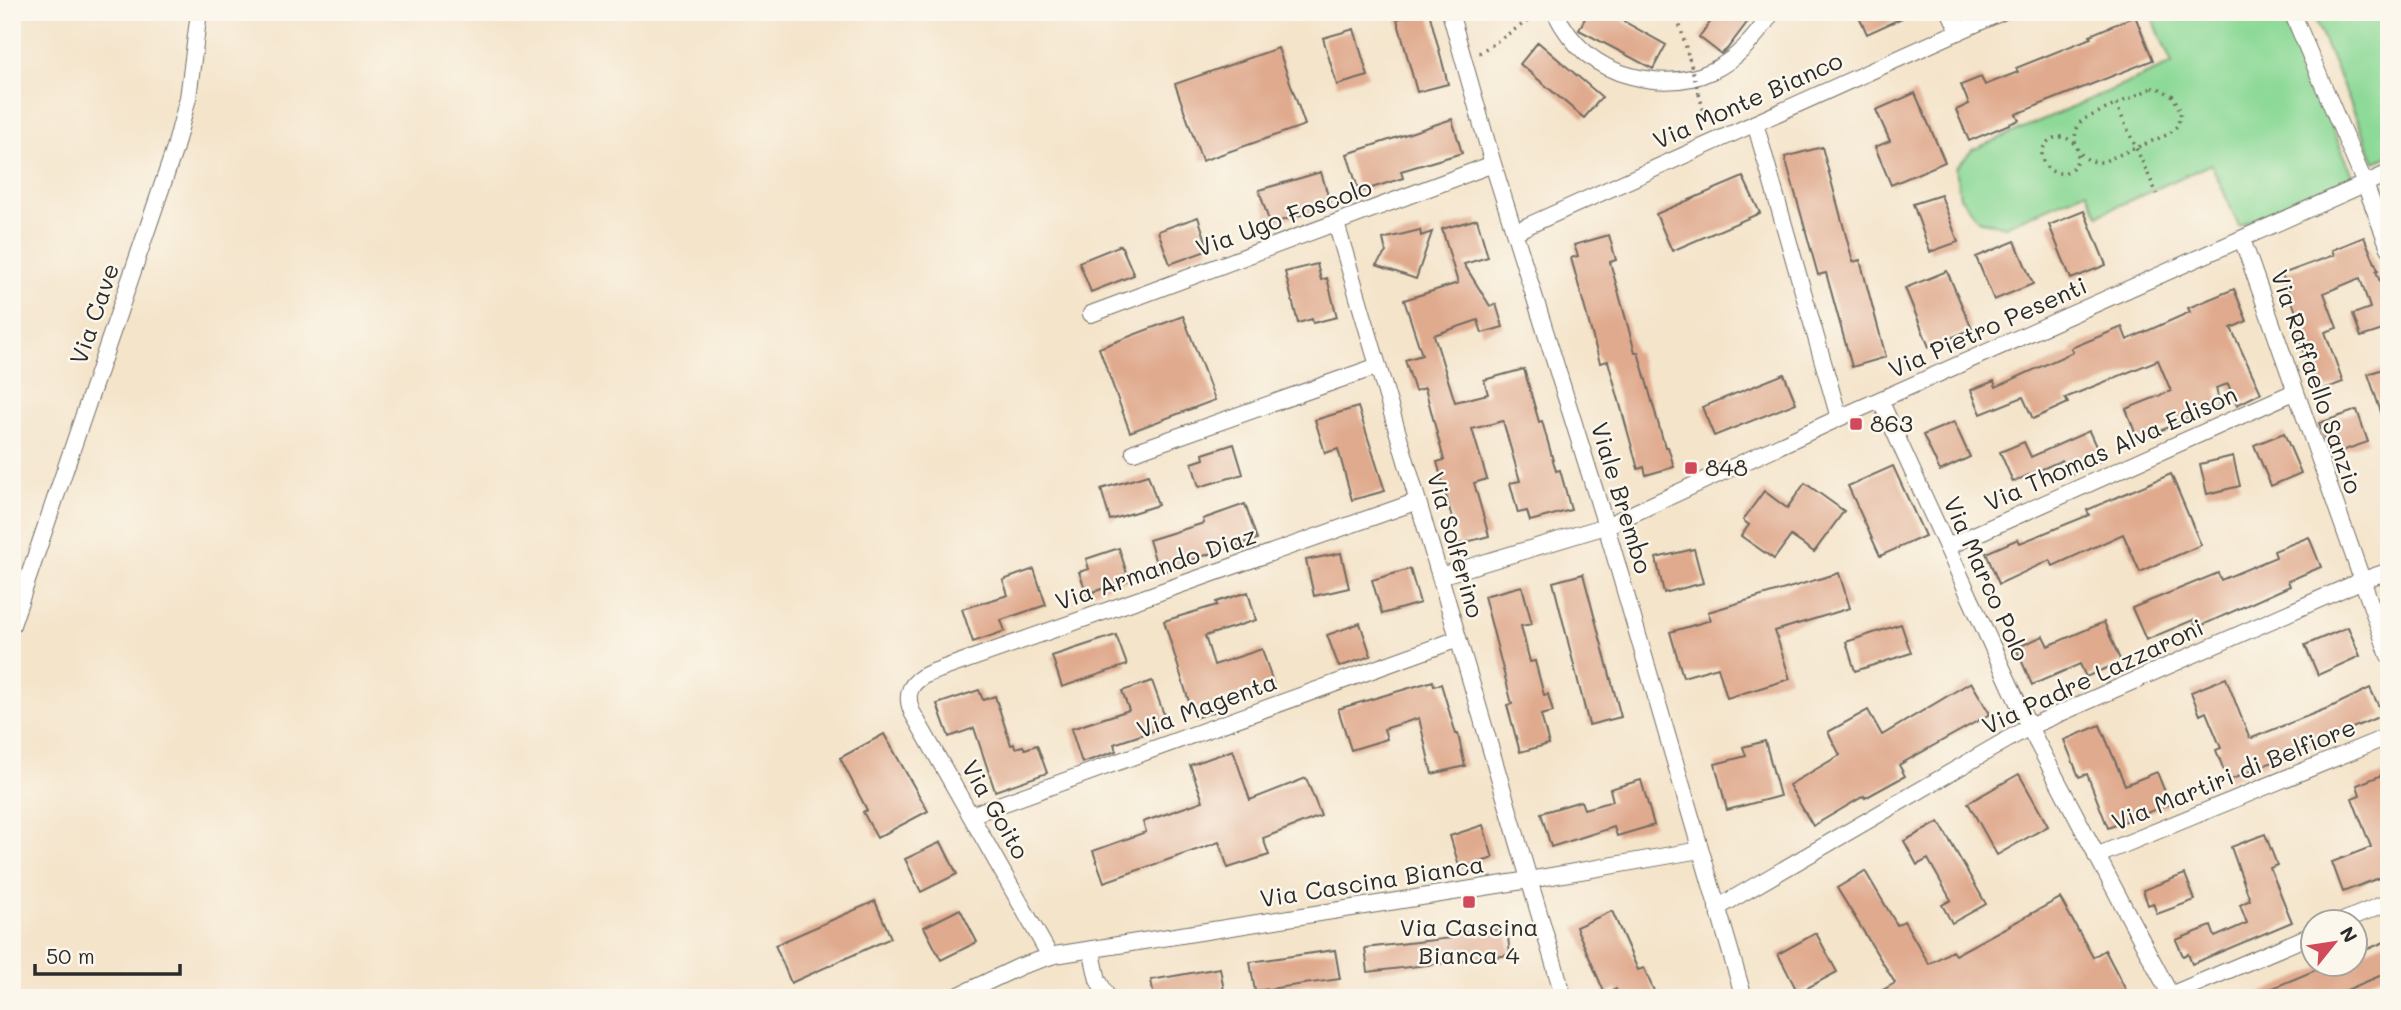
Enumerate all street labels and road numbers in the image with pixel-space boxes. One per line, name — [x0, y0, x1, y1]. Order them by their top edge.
street label: Via Monte Bianco — [1648, 44, 1847, 155]
street label: Via Ugo Foscolo — [1191, 170, 1376, 263]
street label: Via Cave — [62, 259, 125, 368]
street label: Via Raffaello Sanzio — [2265, 265, 2370, 498]
street label: Via Pietro Pesenti — [1883, 269, 2091, 384]
street label: Via Thomas Alva Edison — [1979, 378, 2242, 517]
street label: Viale Brembo — [1585, 418, 1660, 577]
street label: Via Solferino — [1421, 468, 1492, 621]
street label: Via Marco Polo — [1937, 491, 2037, 665]
street label: Via Armando Diaz — [1051, 519, 1260, 617]
street label: Via Padre Lazzaroni — [1977, 611, 2208, 741]
street label: Via Magenta — [1132, 665, 1281, 744]
street label: Via Martiri di Belfiore — [2107, 710, 2360, 837]
street label: Via Goito — [955, 754, 1037, 864]
street label: Via Cascina Bianca — [1258, 848, 1486, 914]

